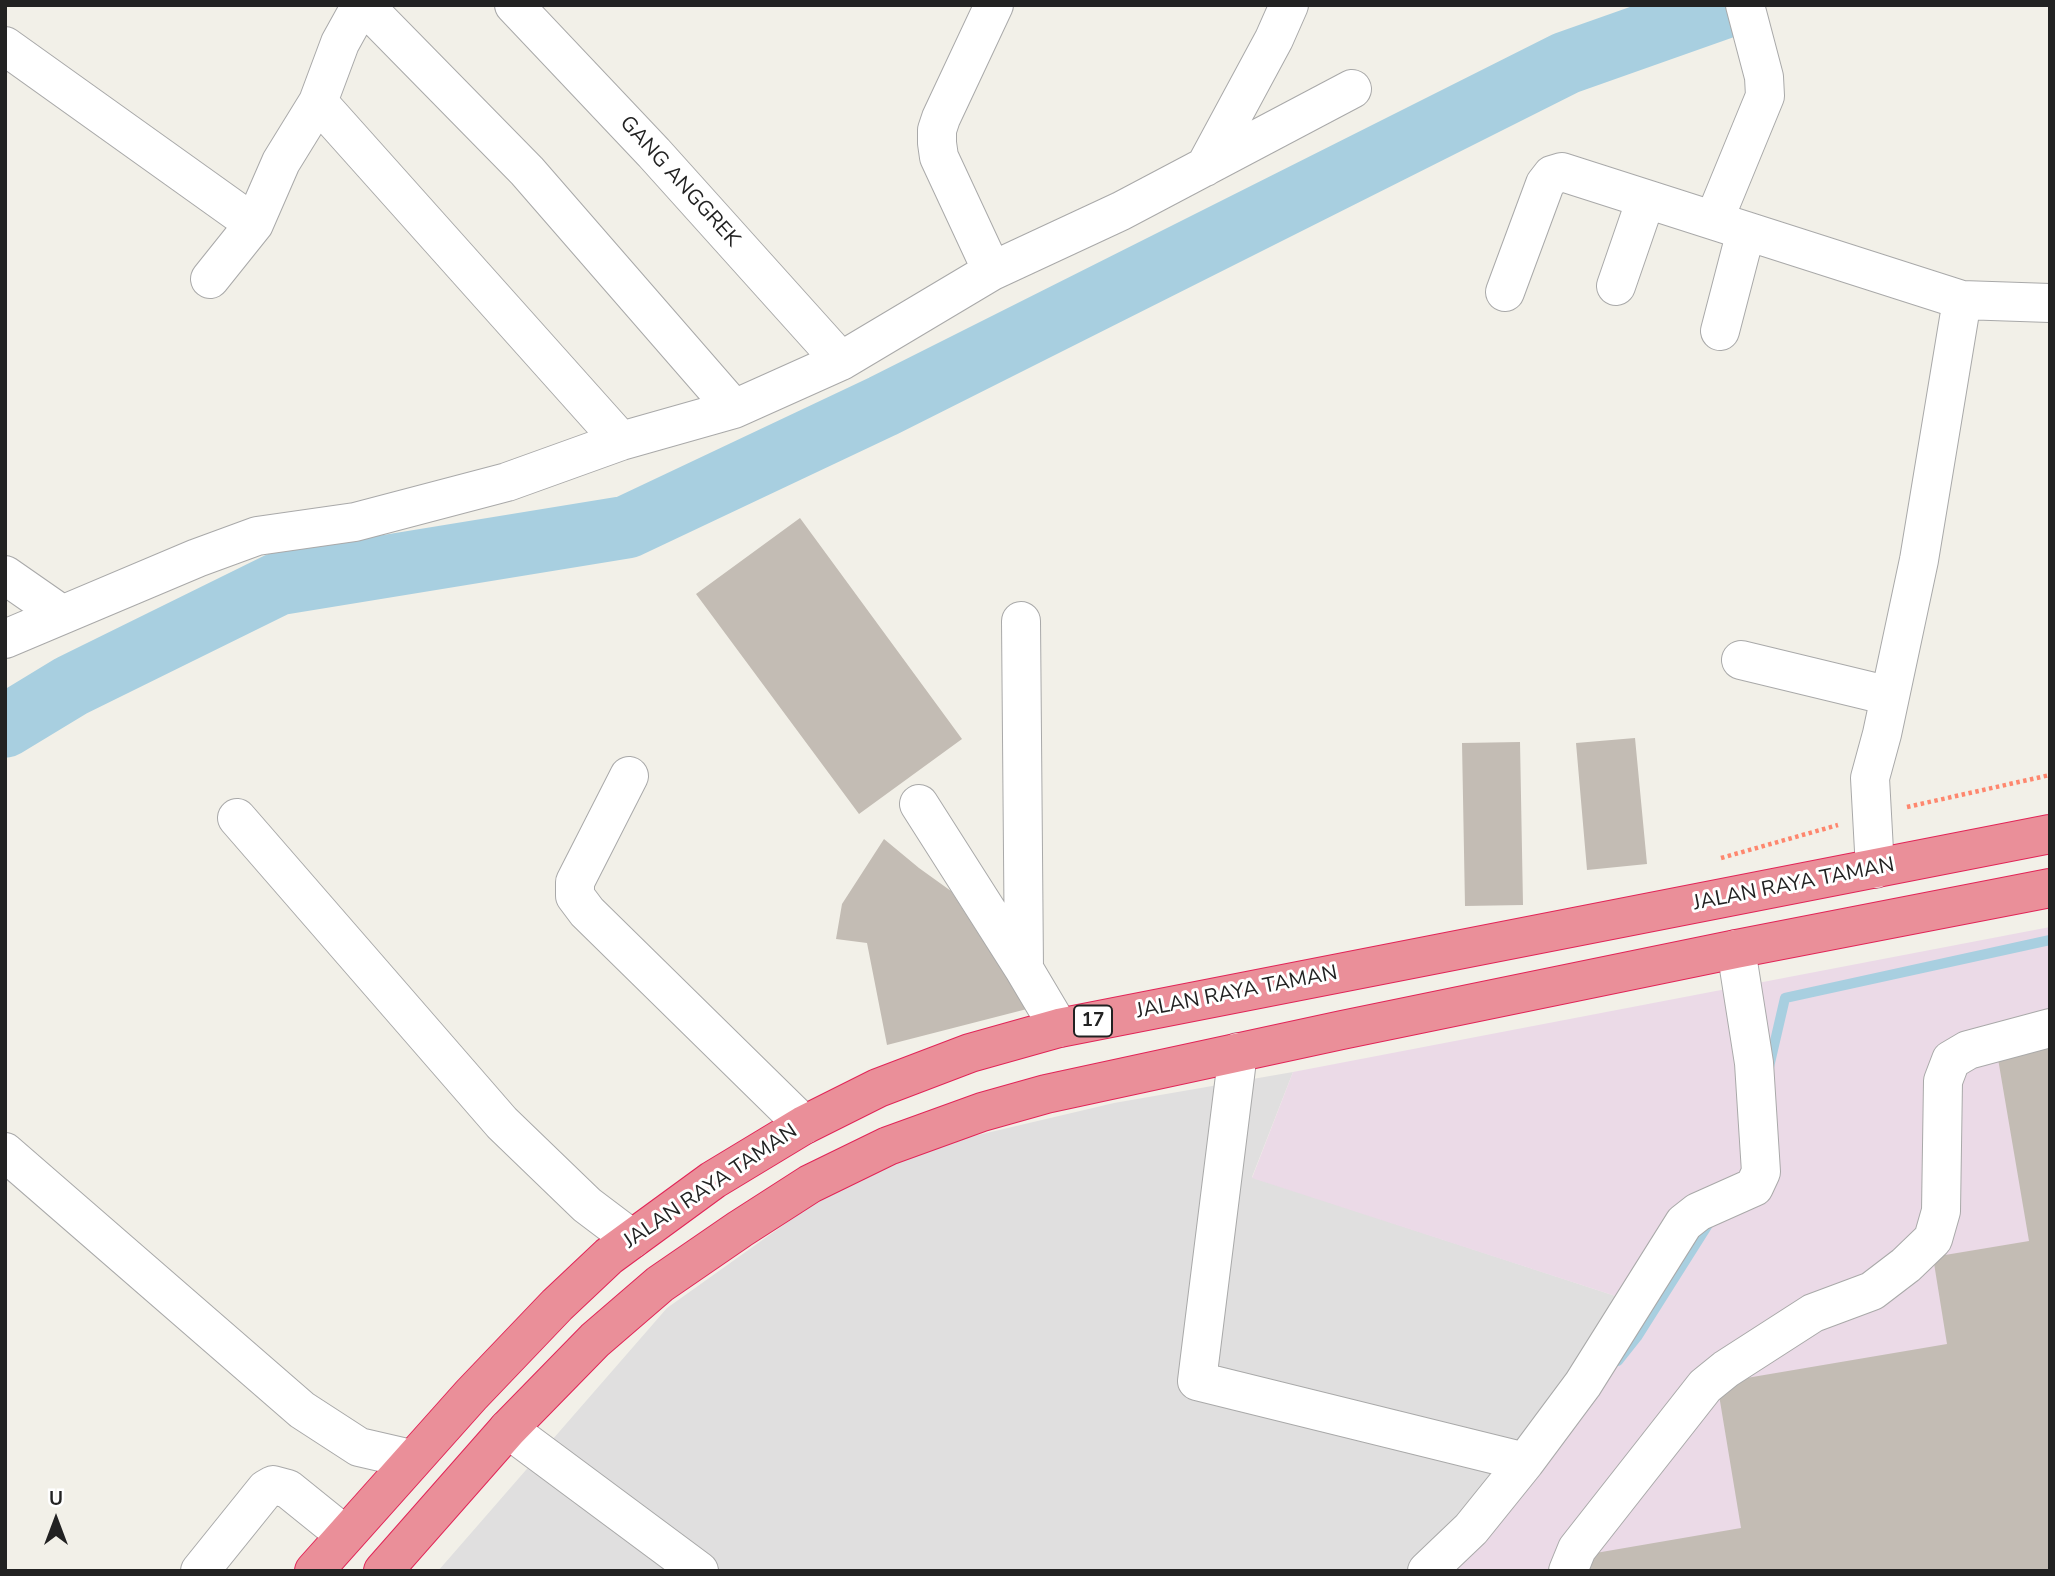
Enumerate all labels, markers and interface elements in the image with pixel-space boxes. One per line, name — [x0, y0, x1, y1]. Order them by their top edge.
street label: GANG ANGGREK — [614, 111, 744, 253]
street label: JALAN RAYA TAMAN — [1691, 853, 1897, 917]
street label: JALAN RAYA TAMAN — [1134, 961, 1340, 1025]
road number: 17 — [1074, 1006, 1112, 1036]
street label: JALAN RAYA TAMAN — [619, 1119, 803, 1255]
north arrow — [21, 1485, 91, 1555]
text: U — [49, 1486, 63, 1512]

